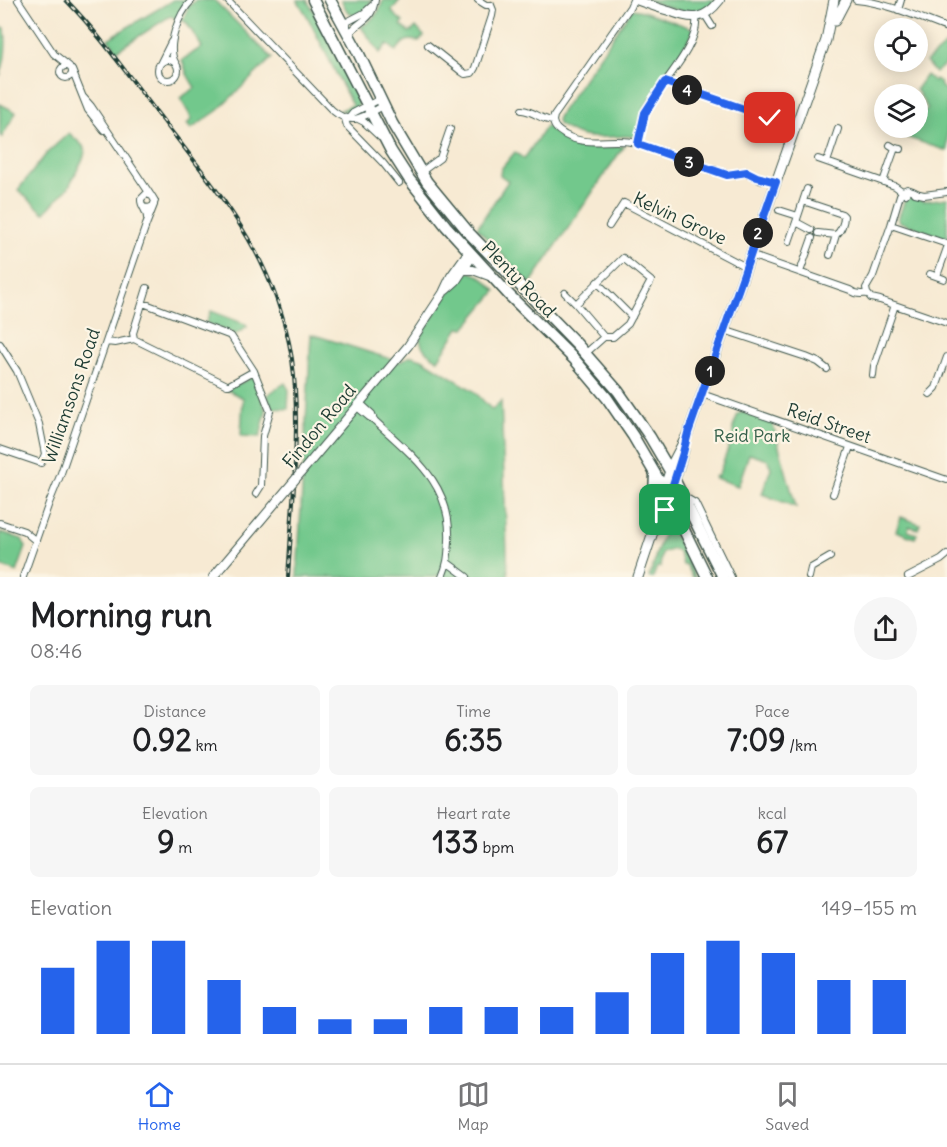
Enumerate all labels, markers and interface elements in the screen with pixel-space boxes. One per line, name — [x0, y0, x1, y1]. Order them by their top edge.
map controls — [874, 18, 928, 138]
button: locate — [874, 18, 928, 72]
pin: 4 — [672, 75, 702, 105]
text: 4 — [682, 80, 692, 100]
button: layers — [874, 84, 928, 138]
pin — [744, 92, 795, 143]
icon: check — [753, 101, 786, 134]
pin: 3 — [674, 147, 704, 177]
text: 3 — [684, 152, 694, 172]
street label: Kelvin Grove — [630, 186, 730, 250]
pin: 2 — [743, 218, 773, 248]
text: 2 — [754, 223, 762, 243]
street label: Plenty Road — [477, 236, 561, 322]
street label: Williamsons Road — [37, 325, 105, 467]
pin: 1 — [695, 356, 725, 386]
text: 1 — [707, 361, 713, 381]
street label: Findon Road — [277, 379, 361, 473]
street label: Reid Street — [784, 398, 874, 448]
park label: Reid Park — [714, 424, 790, 447]
pin — [639, 484, 690, 535]
icon: arrive — [648, 493, 681, 526]
text: Morning run — [30, 594, 212, 636]
button: share — [854, 597, 917, 660]
text: 08:46 — [30, 638, 82, 663]
text: Distance — [144, 701, 206, 721]
text: Time — [456, 701, 491, 721]
text: Pace — [755, 701, 790, 721]
text: 0.92 — [132, 721, 192, 759]
text: 6:35 — [444, 721, 503, 759]
text: 7:09 — [727, 721, 785, 759]
text: km — [192, 735, 218, 755]
text: /km — [785, 735, 817, 755]
text: Elevation — [142, 803, 208, 823]
text: Heart rate — [436, 803, 511, 823]
text: kcal — [758, 803, 787, 823]
text: 9 — [157, 823, 175, 861]
text: 133 — [433, 823, 479, 861]
text: 67 — [756, 823, 788, 861]
text: m — [175, 837, 192, 857]
text: bpm — [479, 837, 514, 857]
text: Elevation — [30, 895, 112, 920]
text: 149–155 m — [821, 895, 917, 920]
tab: Home — [138, 1078, 181, 1134]
tab: Map — [457, 1078, 490, 1134]
tab: Saved — [765, 1078, 809, 1134]

